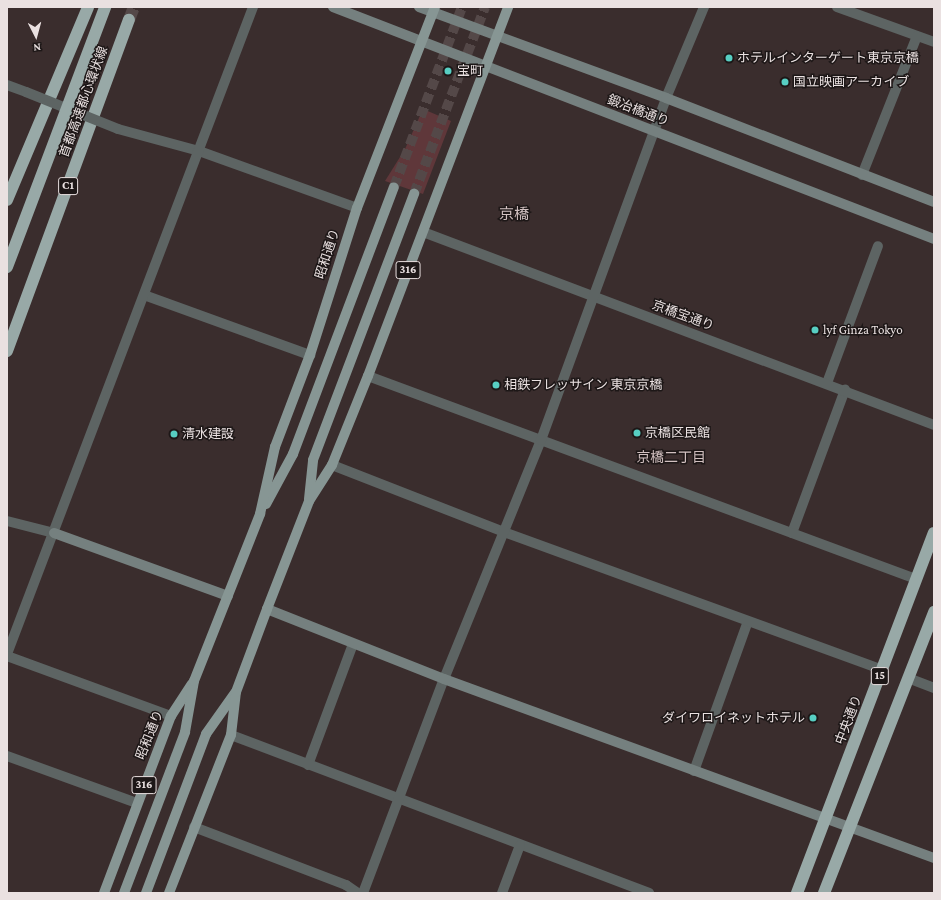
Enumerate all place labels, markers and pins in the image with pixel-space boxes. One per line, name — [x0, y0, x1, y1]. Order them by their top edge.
place label: ホテルインターゲート東京京橋 — [737, 50, 919, 66]
marker: ホテルインターゲート東京京橋 — [724, 53, 734, 63]
place label: 宝町 — [457, 63, 483, 79]
marker: 宝町 — [442, 65, 454, 77]
place label: 国立映画アーカイブ — [793, 74, 909, 90]
marker: 国立映画アーカイブ — [780, 77, 790, 87]
place label: lyf Ginza Tokyo — [823, 322, 903, 338]
marker: lyf Ginza Tokyo — [810, 325, 820, 335]
place label: 相鉄フレッサイン 東京京橋 — [504, 377, 662, 393]
marker: 相鉄フレッサイン 東京京橋 — [491, 380, 501, 390]
place label: 京橋区民館 — [645, 425, 710, 441]
place label: 清水建設 — [182, 426, 234, 442]
marker: 京橋区民館 — [632, 428, 642, 438]
marker: 清水建設 — [169, 429, 179, 439]
place label: ダイワロイネットホテル — [662, 710, 805, 726]
marker: ダイワロイネットホテル — [808, 713, 818, 723]

